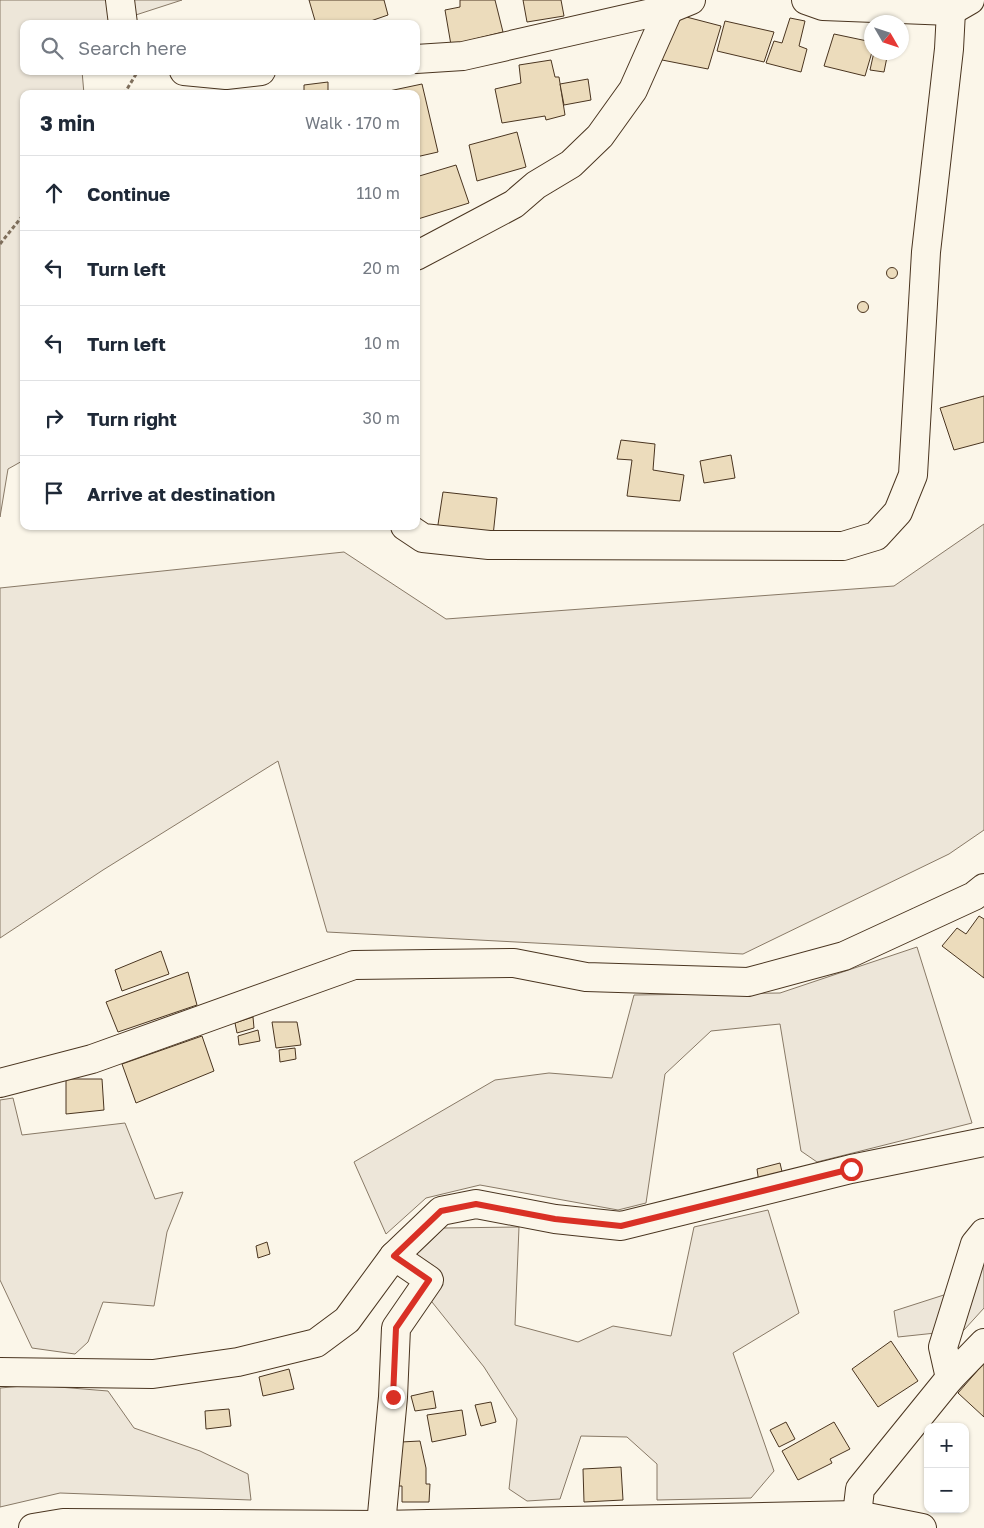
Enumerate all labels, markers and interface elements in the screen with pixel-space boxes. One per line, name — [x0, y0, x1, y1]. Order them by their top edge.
north arrow — [864, 15, 909, 60]
search box — [20, 20, 420, 75]
icon: search — [38, 34, 66, 62]
text: Search here — [78, 36, 187, 59]
text: 3 min — [40, 110, 95, 136]
text: Walk · 170 m — [305, 113, 400, 133]
icon: ahead — [40, 179, 68, 207]
text: Continue — [87, 182, 170, 205]
text: 110 m — [356, 183, 400, 203]
icon: left — [40, 254, 68, 282]
text: Turn left — [87, 257, 166, 280]
text: 20 m — [363, 258, 400, 278]
icon: left — [40, 329, 68, 357]
text: Turn left — [87, 332, 166, 355]
text: 10 m — [364, 333, 400, 353]
icon: right — [40, 404, 68, 432]
text: Turn right — [87, 407, 177, 430]
text: 30 m — [363, 408, 400, 428]
icon: arrive — [40, 479, 68, 507]
text: Arrive at destination — [87, 482, 275, 505]
route start — [840, 1158, 863, 1181]
route end — [382, 1386, 405, 1409]
map controls — [924, 1423, 969, 1513]
button: + — [924, 1423, 969, 1468]
button: − — [924, 1468, 969, 1513]

